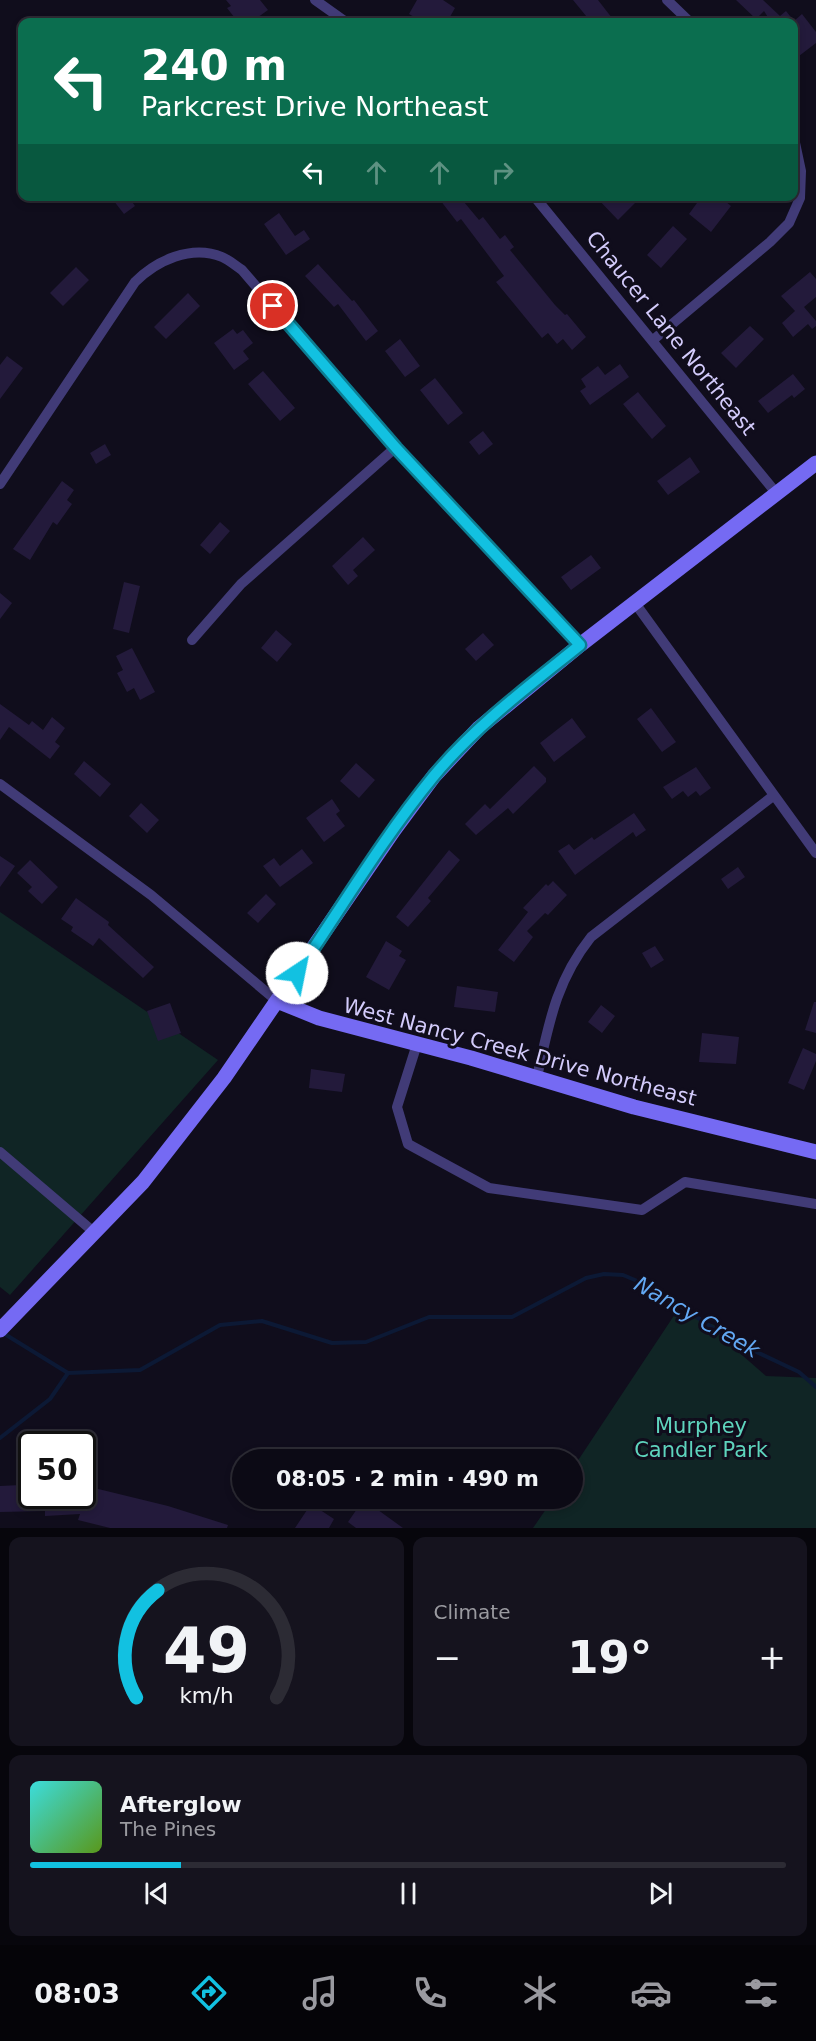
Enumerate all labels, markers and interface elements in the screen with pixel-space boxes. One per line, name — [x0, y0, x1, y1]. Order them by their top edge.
text: 240 m — [141, 41, 287, 90]
icon: left — [42, 42, 120, 120]
text: Parkcrest Drive Northeast — [141, 91, 488, 122]
icon: left — [297, 156, 330, 189]
icon: ahead — [360, 156, 393, 189]
icon: ahead — [423, 156, 456, 189]
icon: right — [486, 156, 519, 189]
street label: Chaucer Lane Northeast — [581, 226, 761, 440]
pin — [247, 280, 298, 331]
icon: arrive — [256, 289, 289, 322]
position arrow — [265, 941, 329, 1005]
street label: West Nancy Creek Drive Northeast — [341, 993, 699, 1111]
water label: Nancy Creek — [630, 1271, 765, 1364]
park label: Murphey Candler Park — [634, 1414, 769, 1462]
speed limit sign: 50 — [18, 1431, 96, 1509]
text: 08:05 · 2 min · 490 m — [276, 1466, 539, 1491]
text: Climate — [434, 1600, 510, 1624]
text: 49 — [163, 1614, 250, 1687]
text: 19° — [567, 1631, 652, 1684]
text: − — [434, 1638, 461, 1677]
text: + — [758, 1638, 786, 1677]
text: km/h — [179, 1684, 233, 1709]
text: Afterglow — [120, 1792, 242, 1817]
text: The Pines — [120, 1817, 216, 1841]
icon: previous — [140, 1877, 173, 1910]
icon: pause — [392, 1877, 425, 1910]
icon: next — [644, 1877, 677, 1910]
icon: directions — [188, 1972, 230, 2014]
icon: music — [299, 1972, 341, 2014]
icon: phone — [409, 1972, 451, 2014]
icon: climate — [519, 1972, 561, 2014]
icon: car — [630, 1972, 672, 2014]
icon: filters — [740, 1972, 782, 2014]
text: 08:03 — [34, 1978, 120, 2009]

